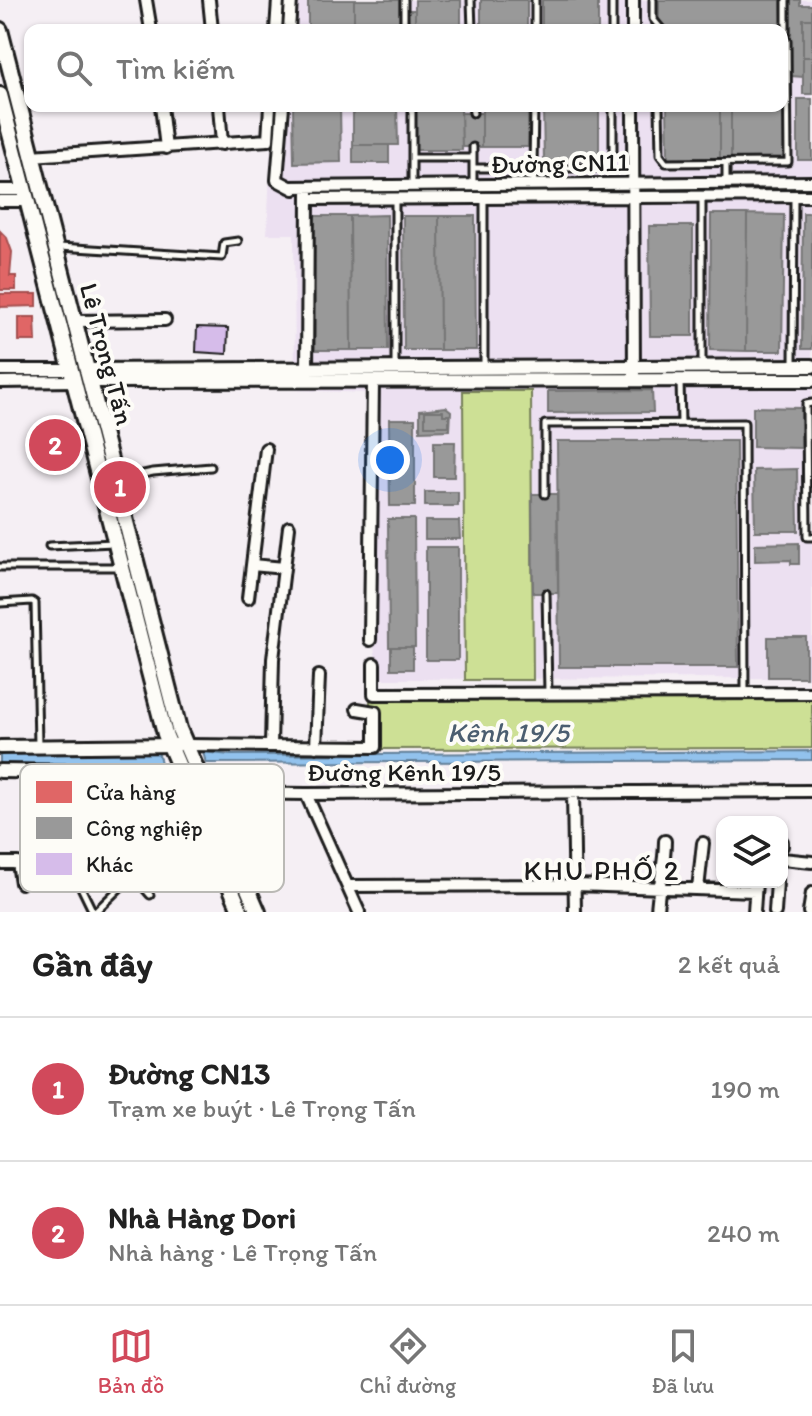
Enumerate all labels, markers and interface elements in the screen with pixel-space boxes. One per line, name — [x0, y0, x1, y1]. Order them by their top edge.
search box — [24, 24, 788, 112]
icon: search — [52, 46, 96, 90]
text: Tìm kiếm — [116, 50, 235, 87]
street label: Đường CN11 — [490, 146, 630, 180]
street label: Lê Trọng Tấn — [73, 280, 141, 429]
pin: 2 — [29, 415, 81, 475]
your location — [370, 440, 410, 480]
pin: 1 — [94, 457, 146, 517]
water label: Kênh 19/5 — [447, 715, 571, 749]
street label: Đường Kênh 19/5 — [307, 756, 501, 788]
legend — [20, 764, 284, 892]
text: Cửa hàng — [86, 779, 177, 806]
text: Công nghiệp — [86, 815, 203, 842]
map controls — [716, 816, 788, 888]
button: layers — [716, 816, 788, 888]
text: Khác — [86, 851, 133, 878]
district label: KHU PHỐ 2 — [524, 853, 680, 887]
text: Gần đây — [32, 944, 153, 985]
text: 2 kết quả — [678, 948, 780, 980]
text: Đường CN13 — [108, 1055, 270, 1092]
text: 1 — [52, 1073, 64, 1105]
text: 190 m — [711, 1073, 780, 1105]
text: Trạm xe buýt · Lê Trọng Tấn — [108, 1092, 416, 1124]
text: Nhà Hàng Dori — [108, 1199, 296, 1236]
text: 2 — [51, 1217, 65, 1249]
text: 240 m — [707, 1217, 780, 1249]
text: Nhà hàng · Lê Trọng Tấn — [108, 1236, 377, 1268]
tab: Bản đồ — [98, 1324, 164, 1399]
tab: Chỉ đường — [360, 1324, 456, 1399]
tab: Đã lưu — [652, 1324, 714, 1399]

